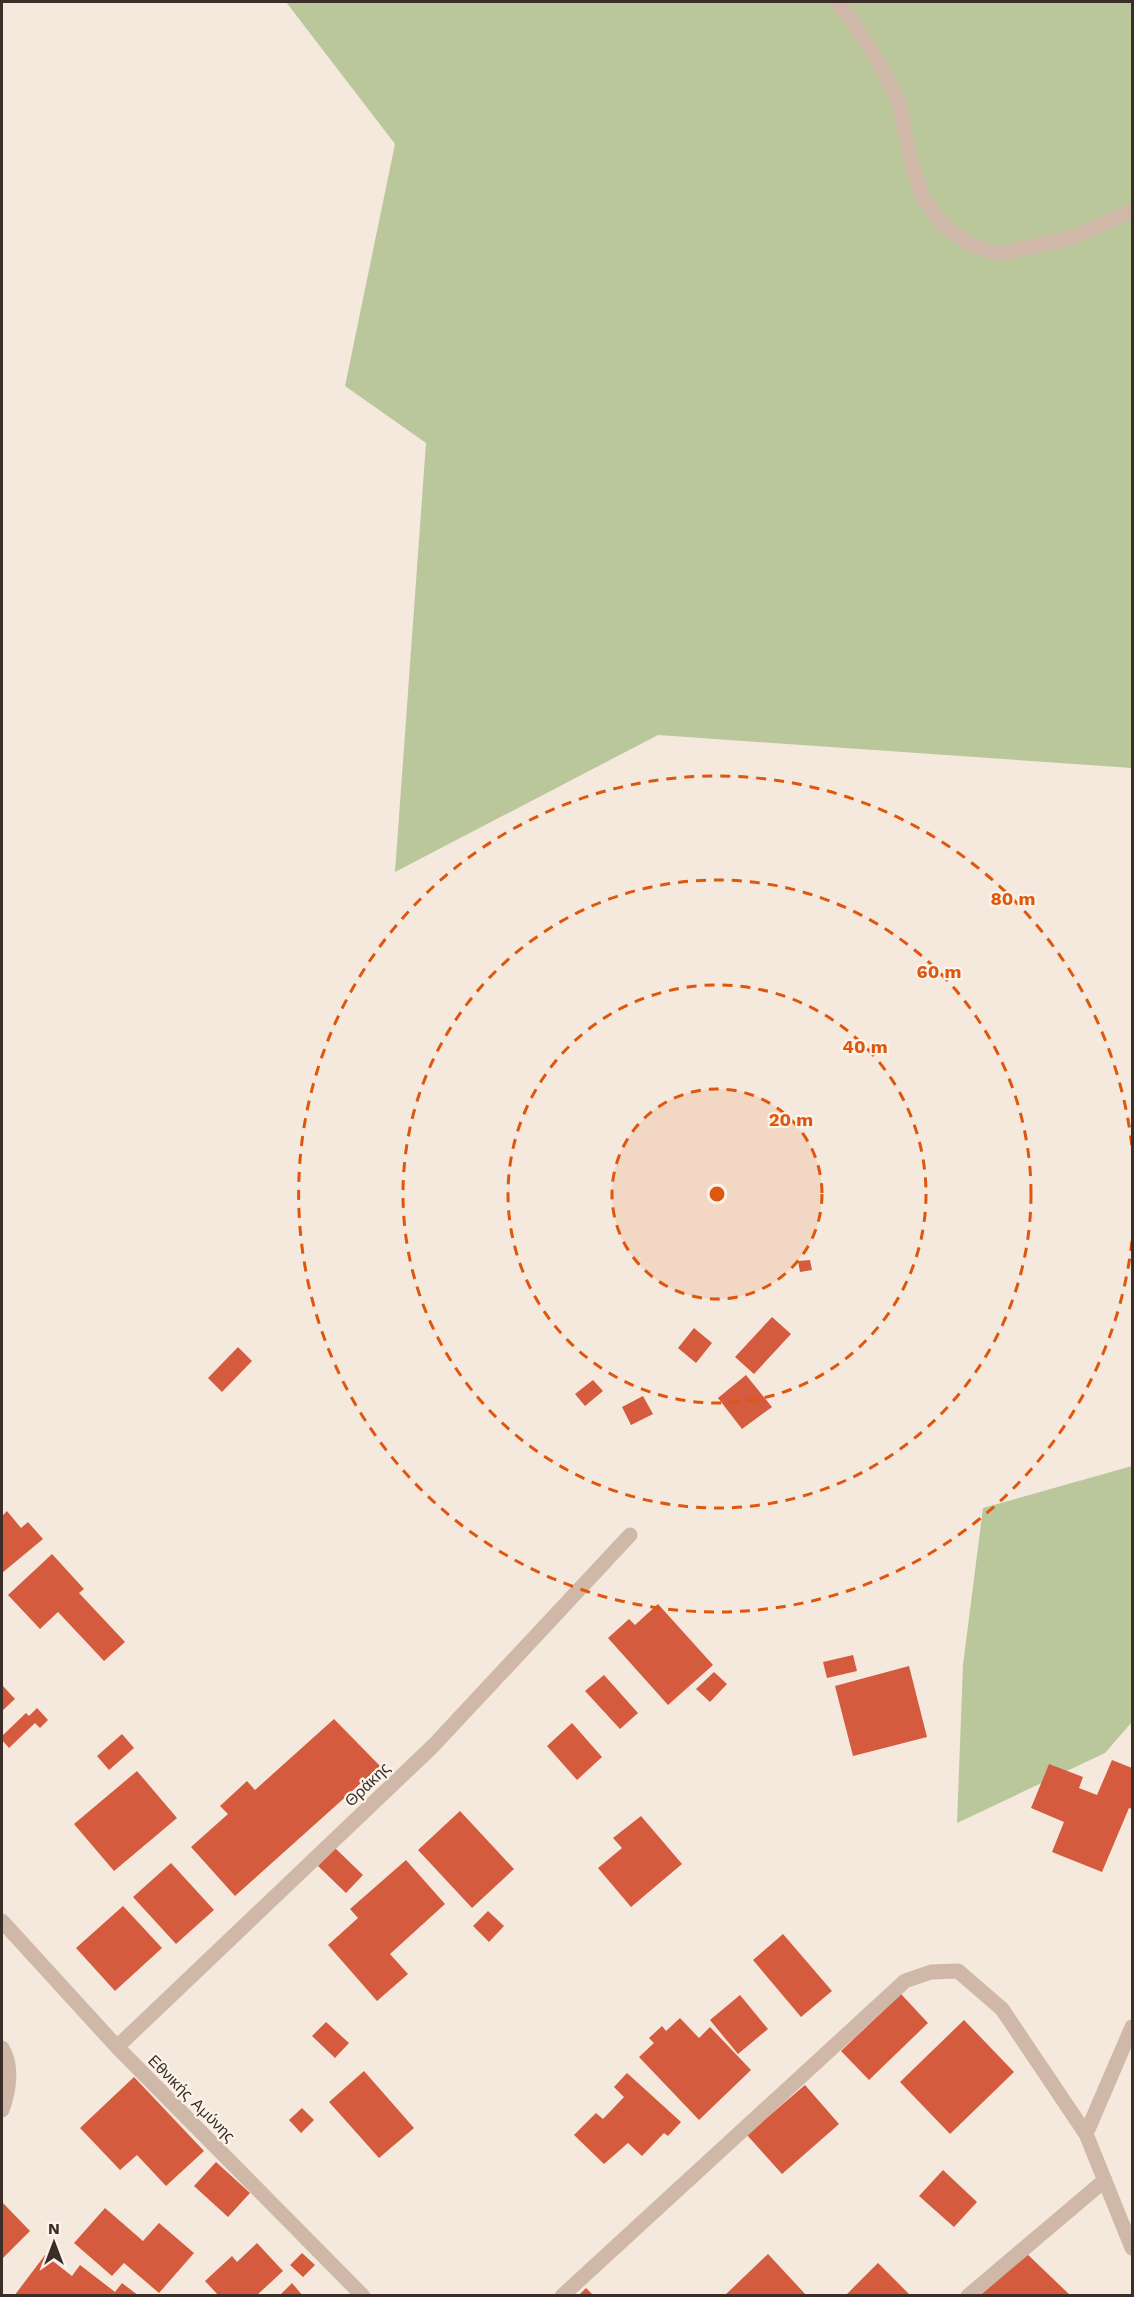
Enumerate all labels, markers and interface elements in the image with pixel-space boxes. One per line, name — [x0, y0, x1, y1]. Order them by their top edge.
text: 80 m — [991, 888, 1035, 909]
text: 60 m — [917, 961, 961, 982]
text: 40 m — [842, 1036, 888, 1057]
text: 20 m — [769, 1109, 813, 1130]
centre of rings — [707, 1184, 727, 1204]
street label: Θράκης — [341, 1758, 394, 1810]
street label: Εθνικής Αμύνης — [144, 2051, 239, 2146]
north arrow — [24, 2213, 84, 2273]
text: N — [48, 2219, 60, 2238]

